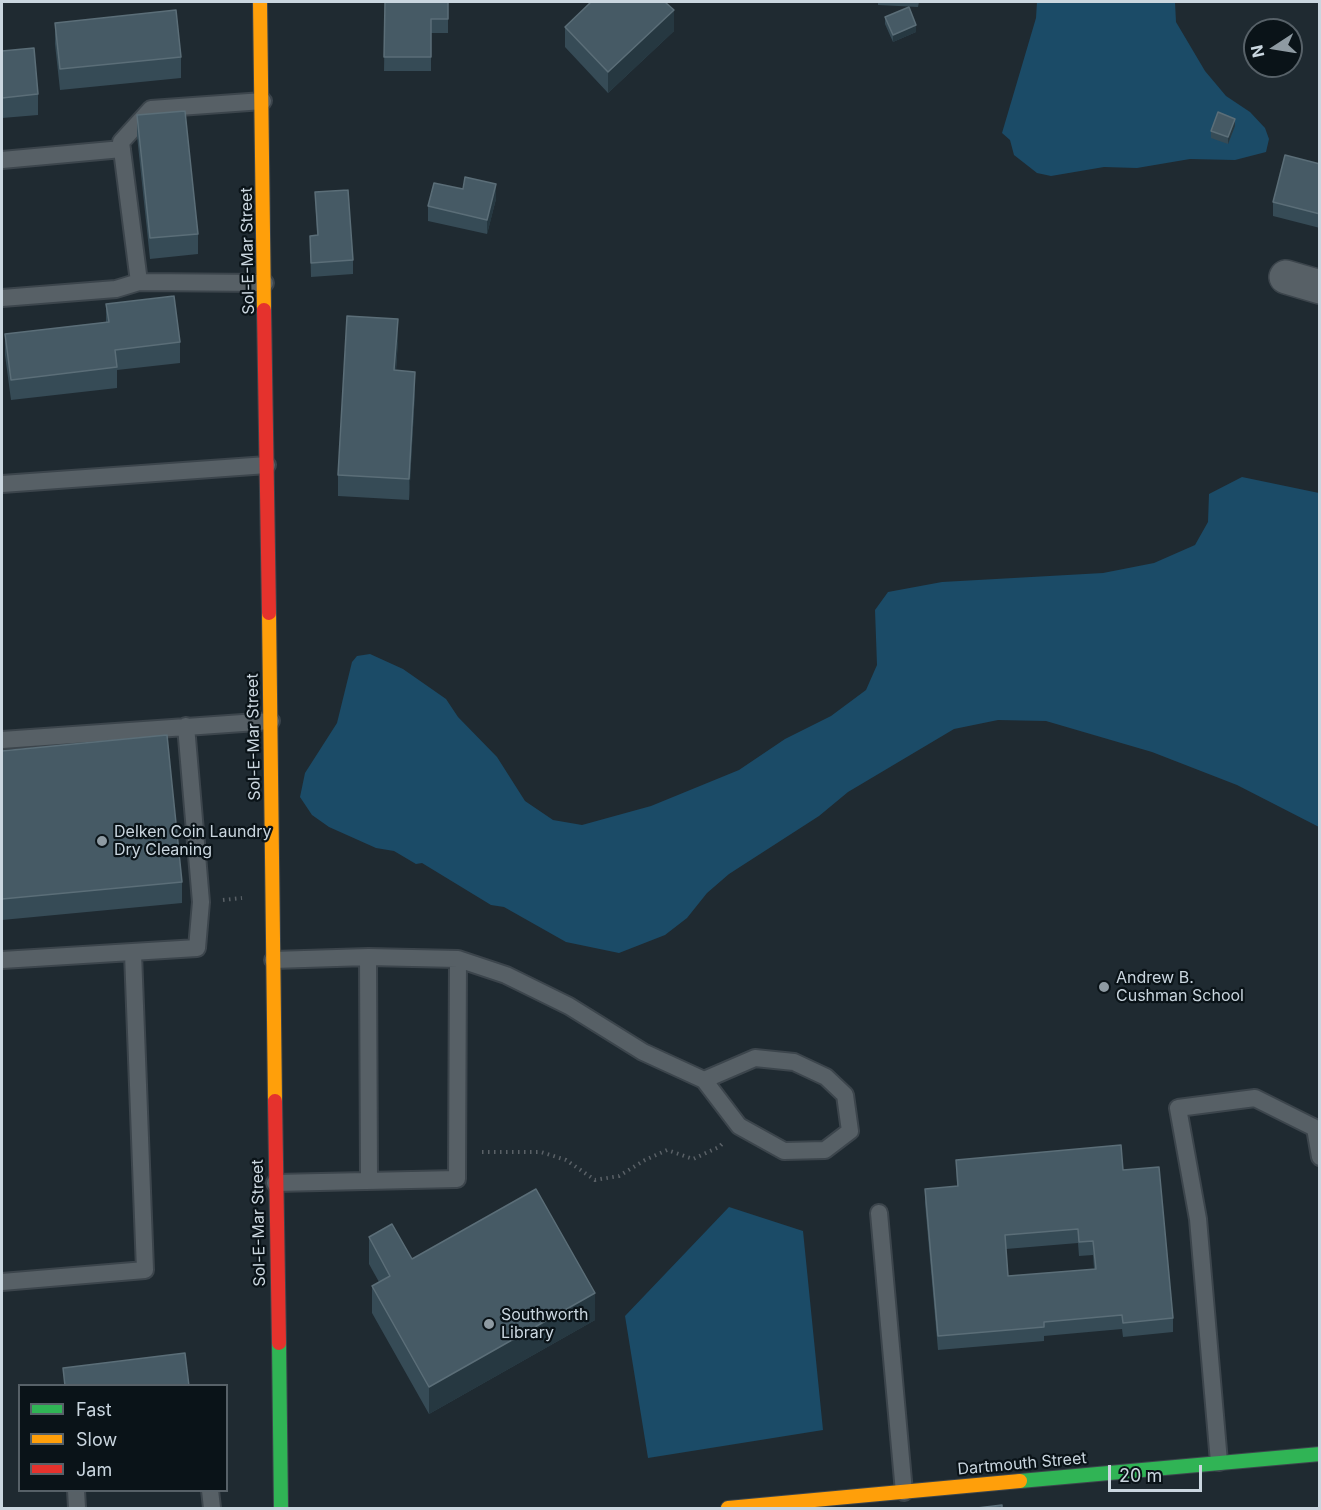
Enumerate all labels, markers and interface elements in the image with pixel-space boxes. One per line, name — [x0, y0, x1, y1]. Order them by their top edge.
north arrow — [1243, 18, 1303, 78]
text: N — [1246, 43, 1268, 59]
street label: Sol-E-Mar Street — [237, 187, 259, 315]
street label: Sol-E-Mar Street — [243, 673, 265, 801]
place label: Delken Coin Laundry Dry Cleaning — [114, 822, 272, 860]
marker: Delken Coin Laundry Dry Cleaning — [95, 834, 109, 848]
place label: Andrew B. Cushman School — [1116, 968, 1244, 1006]
marker: Andrew B. Cushman School — [1097, 980, 1111, 994]
street label: Sol-E-Mar Street — [248, 1159, 270, 1287]
place label: Southworth Library — [501, 1305, 588, 1343]
marker: Southworth Library — [482, 1317, 496, 1331]
legend — [18, 1384, 228, 1492]
text: Fast — [76, 1399, 112, 1420]
text: Slow — [76, 1429, 117, 1450]
street label: Dartmouth Street — [957, 1449, 1087, 1479]
scale bar — [1111, 1453, 1206, 1491]
text: Jam — [76, 1459, 112, 1480]
text: 20 m — [1119, 1465, 1162, 1486]

